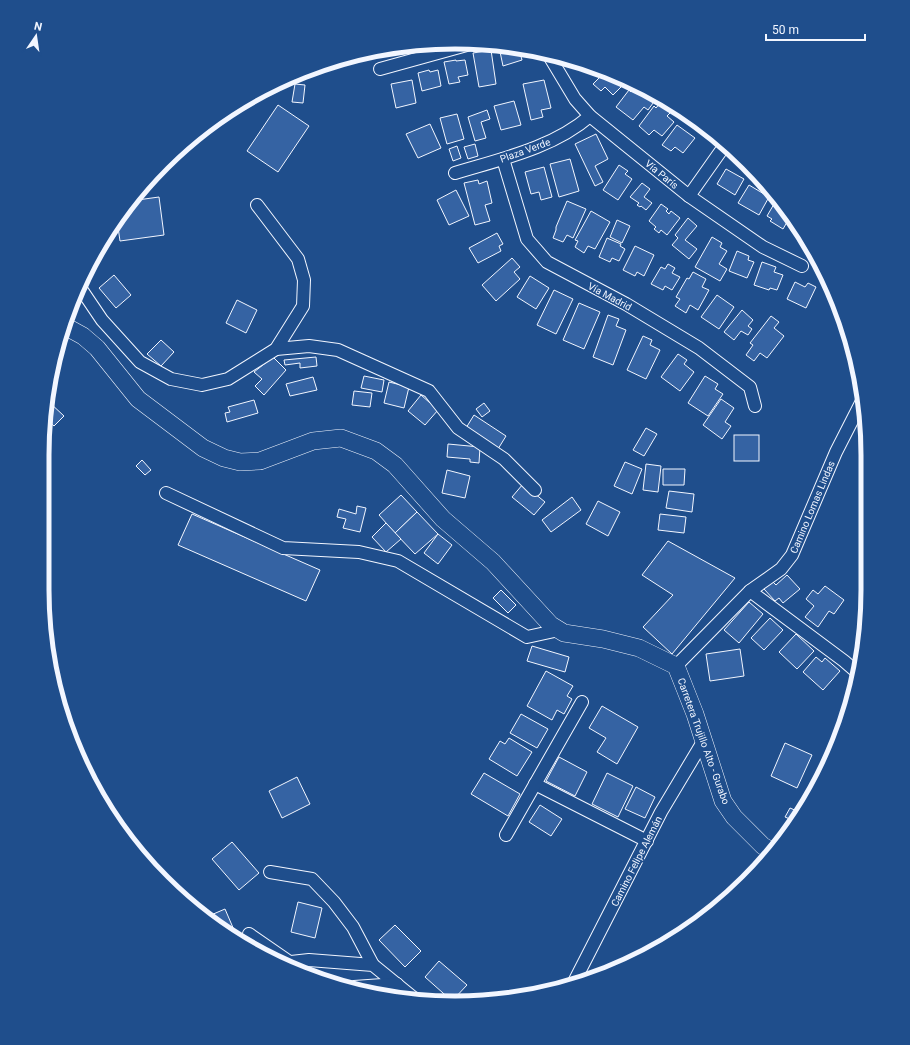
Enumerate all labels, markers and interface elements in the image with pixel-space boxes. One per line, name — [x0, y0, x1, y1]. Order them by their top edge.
north arrow — [16, 16, 56, 56]
scale bar — [766, 16, 865, 42]
text: N — [33, 20, 44, 34]
text: 50 m — [772, 23, 799, 37]
street label: Plaza Verde — [498, 136, 552, 165]
street label: Vía París — [643, 158, 680, 191]
street label: Vía Madrid — [586, 280, 634, 313]
street label: Camino Lomas Lindas — [788, 459, 837, 555]
street label: Carretera Trujillo Alto - Gurabo — [676, 676, 732, 806]
street label: Camino Felipe Alemán — [609, 814, 664, 908]

